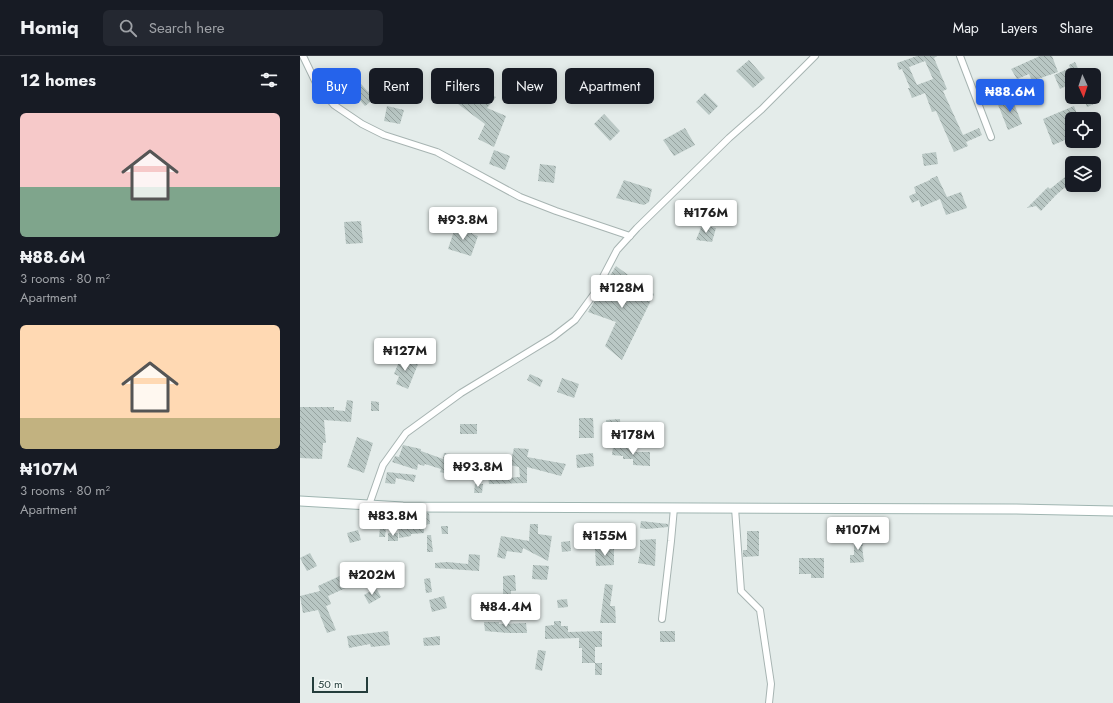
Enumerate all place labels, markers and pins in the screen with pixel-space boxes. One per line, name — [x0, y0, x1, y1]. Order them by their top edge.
pin: ₦88.6M — [977, 79, 1043, 113]
pin: ₦176M — [678, 200, 734, 234]
pin: ₦93.8M — [430, 207, 496, 241]
pin: ₦128M — [594, 275, 650, 309]
pin: ₦127M — [377, 338, 433, 372]
pin: ₦178M — [605, 422, 661, 456]
pin: ₦93.8M — [445, 454, 511, 488]
pin: ₦83.8M — [360, 503, 426, 537]
pin: ₦107M — [830, 517, 886, 551]
pin: ₦155M — [577, 523, 633, 557]
pin: ₦202M — [344, 562, 400, 596]
pin: ₦84.4M — [473, 594, 539, 628]

